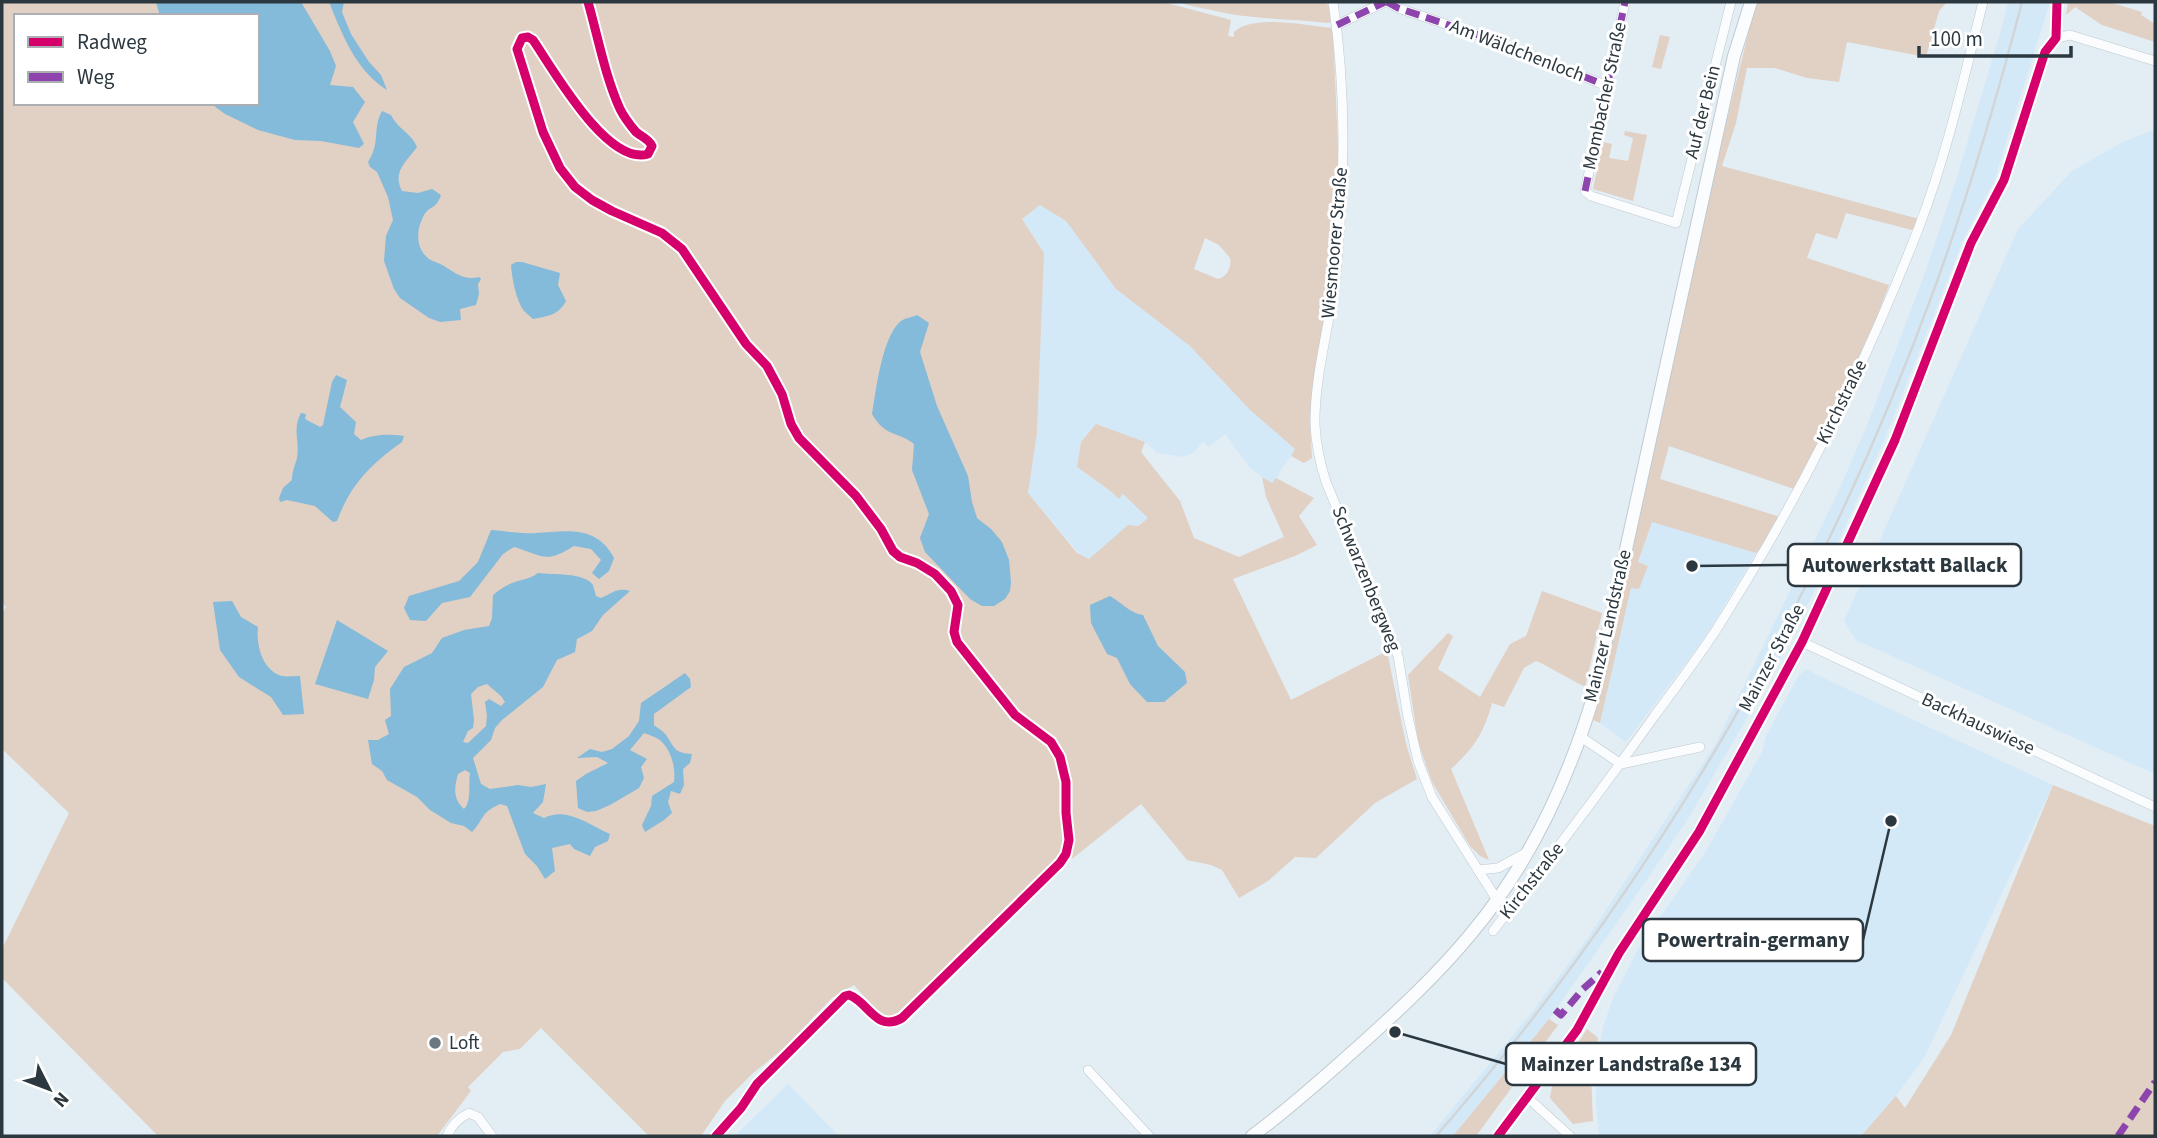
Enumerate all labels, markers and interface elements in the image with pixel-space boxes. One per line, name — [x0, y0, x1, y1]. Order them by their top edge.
street label: Am Wäldchenloch — [1446, 13, 1588, 89]
legend — [14, 14, 259, 105]
scale bar — [1919, 14, 2071, 58]
street label: Mombacher Straße — [1576, 19, 1634, 173]
text: 100 m — [1930, 24, 1983, 54]
text: Radweg — [77, 27, 147, 57]
text: Weg — [77, 62, 115, 92]
street label: Auf der Bein — [1678, 62, 1728, 162]
street label: Wiesmoorer Straße — [1315, 166, 1355, 320]
street label: Kirchstraße — [1810, 355, 1874, 449]
street label: Schwarzenbergweg — [1325, 502, 1408, 656]
callout: Autowerkstatt Ballack — [1788, 544, 2021, 586]
street label: Mainzer Landstraße — [1577, 547, 1639, 705]
text: Autowerkstatt Ballack — [1801, 550, 2008, 580]
street label: Mainzer Straße — [1732, 599, 1812, 717]
street label: Backhauswiese — [1917, 686, 2039, 762]
street label: Kirchstraße — [1493, 837, 1571, 925]
callout: Powertrain-germany — [1643, 919, 1863, 961]
text: Powertrain-germany — [1657, 925, 1849, 955]
place label: Loft — [449, 1030, 480, 1057]
marker: Loft — [427, 1035, 443, 1051]
callout: Mainzer Landstraße 134 — [1506, 1043, 1756, 1085]
text: Mainzer Landstraße 134 — [1520, 1049, 1742, 1079]
north arrow — [14, 1054, 84, 1124]
text: N — [46, 1086, 75, 1113]

